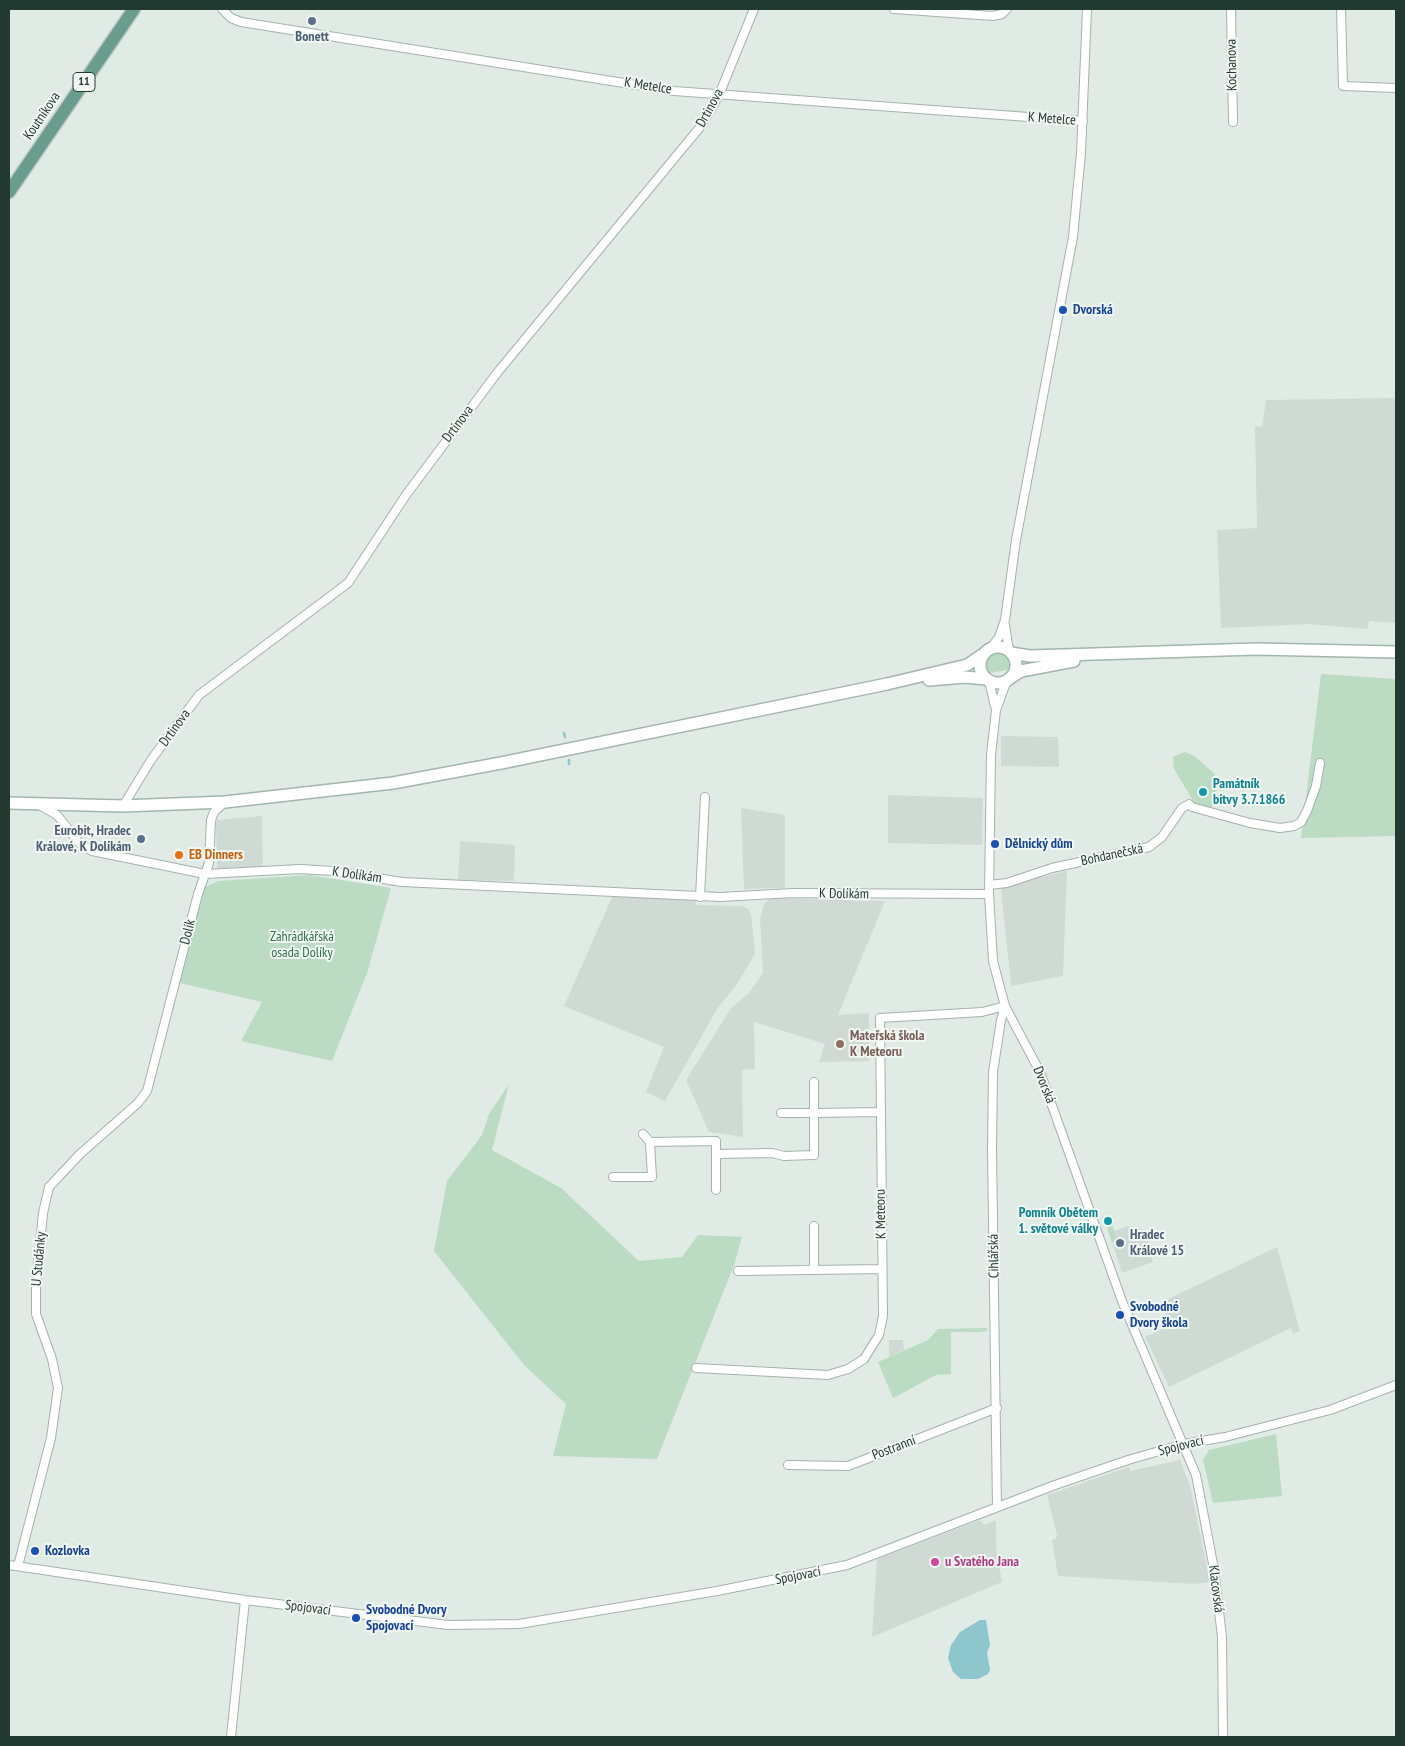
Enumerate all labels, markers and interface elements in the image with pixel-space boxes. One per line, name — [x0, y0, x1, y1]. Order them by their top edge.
marker: Bonett — [306, 15, 318, 27]
place label: Bonett — [295, 29, 329, 45]
street label: Kochanova — [1223, 39, 1241, 91]
road number: 11 — [73, 72, 95, 91]
street label: K Metelce — [623, 74, 673, 98]
street label: Drtinova — [693, 86, 727, 130]
street label: Koutníkova — [20, 89, 64, 143]
street label: K Metelce — [1028, 109, 1076, 129]
place label: Dvorská — [1073, 302, 1113, 318]
marker: Dvorská — [1057, 304, 1069, 316]
street label: Drtinova — [439, 402, 477, 446]
street label: Drtinova — [156, 706, 194, 750]
place label: Památník bitvy 3.7.1866 — [1213, 776, 1285, 809]
marker: Památník bitvy 3.7.1866 — [1197, 786, 1209, 798]
place label: Eurobit, Hradec Králové, K Dolíkám — [36, 823, 131, 856]
marker: Eurobit, Hradec Králové, K Dolíkám — [135, 833, 147, 845]
place label: Dělnický dům — [1005, 836, 1072, 852]
marker: Dělnický dům — [989, 838, 1001, 850]
street label: Bohdanečská — [1079, 840, 1145, 870]
place label: EB Dinners — [189, 847, 243, 863]
marker: EB Dinners — [173, 849, 185, 861]
street label: K Dolíkám — [331, 863, 383, 887]
street label: K Dolíkám — [819, 885, 869, 903]
street label: Dolík — [177, 918, 199, 946]
park label: Zahrádkářská osada Dolíky — [270, 929, 334, 962]
place label: Mateřská škola K Meteoru — [850, 1028, 925, 1060]
marker: Mateřská škola K Meteoru — [834, 1038, 846, 1050]
street label: Dvorská — [1029, 1064, 1059, 1106]
street label: K Meteoru — [872, 1189, 890, 1239]
place label: Pomník Obětem 1. světové války — [1018, 1205, 1098, 1238]
marker: Pomník Obětem 1. světové války — [1102, 1215, 1114, 1227]
place label: Hradec Králové 15 — [1130, 1227, 1184, 1260]
street label: U Studánky — [28, 1231, 50, 1287]
street label: Cihlářská — [985, 1234, 1003, 1278]
marker: Hradec Králové 15 — [1114, 1237, 1126, 1249]
place label: Svobodné Dvory škola — [1130, 1299, 1188, 1331]
marker: Svobodné Dvory škola — [1114, 1309, 1126, 1321]
street label: Postranní — [870, 1432, 918, 1464]
street label: Spojovací — [1157, 1432, 1205, 1460]
place label: Kozlovka — [45, 1543, 90, 1559]
marker: Kozlovka — [29, 1545, 41, 1557]
place label: u Svatého Jana — [945, 1554, 1019, 1570]
marker: u Svatého Jana — [929, 1556, 941, 1568]
street label: Spojovací — [774, 1563, 822, 1589]
street label: Klacovská — [1205, 1564, 1227, 1614]
street label: Spojovací — [284, 1597, 332, 1619]
place label: Svobodné Dvory Spojovací — [366, 1602, 447, 1634]
marker: Svobodné Dvory Spojovací — [350, 1612, 362, 1624]

